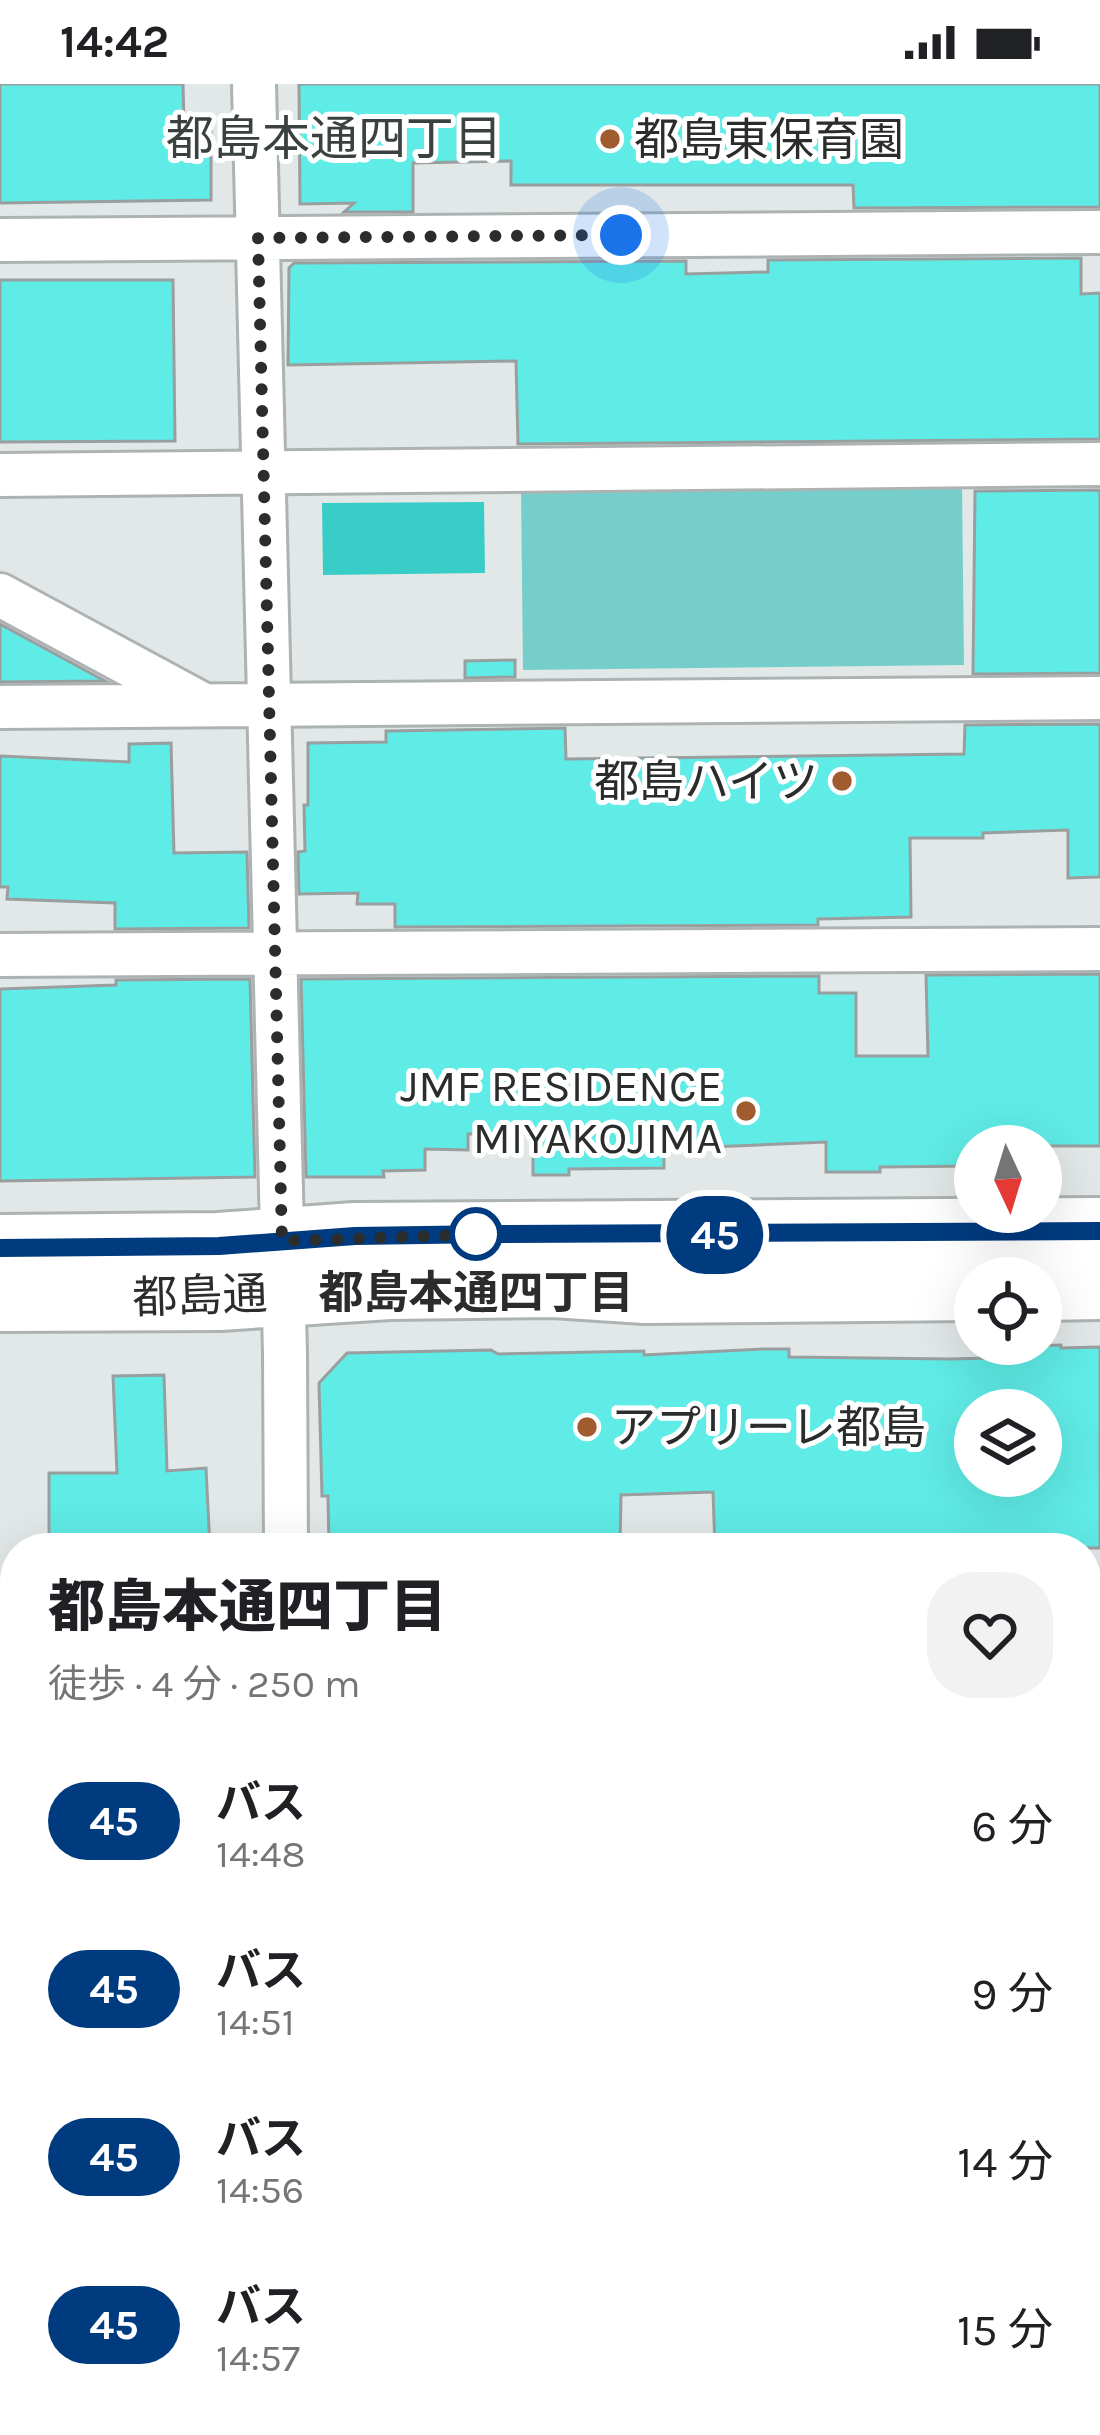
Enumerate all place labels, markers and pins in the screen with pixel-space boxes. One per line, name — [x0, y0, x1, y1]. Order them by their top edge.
place label: 都島東保育園 — [634, 114, 904, 166]
marker: 都島東保育園 — [597, 126, 623, 152]
place label: 都島ハイツ — [594, 756, 818, 808]
marker: 都島ハイツ — [829, 768, 855, 794]
place label: JMF RESIDENCE MIYAKOJIMA — [400, 1060, 722, 1164]
marker: JMF RESIDENCE MIYAKOJIMA — [733, 1098, 759, 1124]
marker: 都島本通四丁目 — [451, 1209, 501, 1259]
place label: 都島本通四丁目 — [318, 1267, 634, 1319]
place label: アプリーレ都島 — [611, 1402, 926, 1454]
marker: アプリーレ都島 — [574, 1414, 600, 1440]

